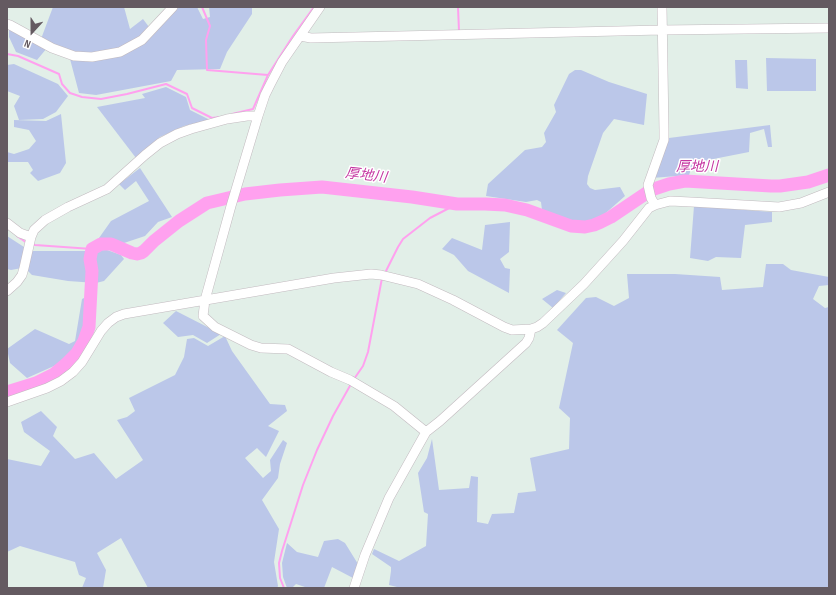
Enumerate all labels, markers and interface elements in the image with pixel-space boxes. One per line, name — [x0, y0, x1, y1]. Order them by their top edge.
north arrow — [12, 12, 52, 52]
text: N — [22, 37, 33, 51]
water label: 厚地川 — [676, 159, 718, 175]
water label: 厚地川 — [344, 165, 388, 187]

